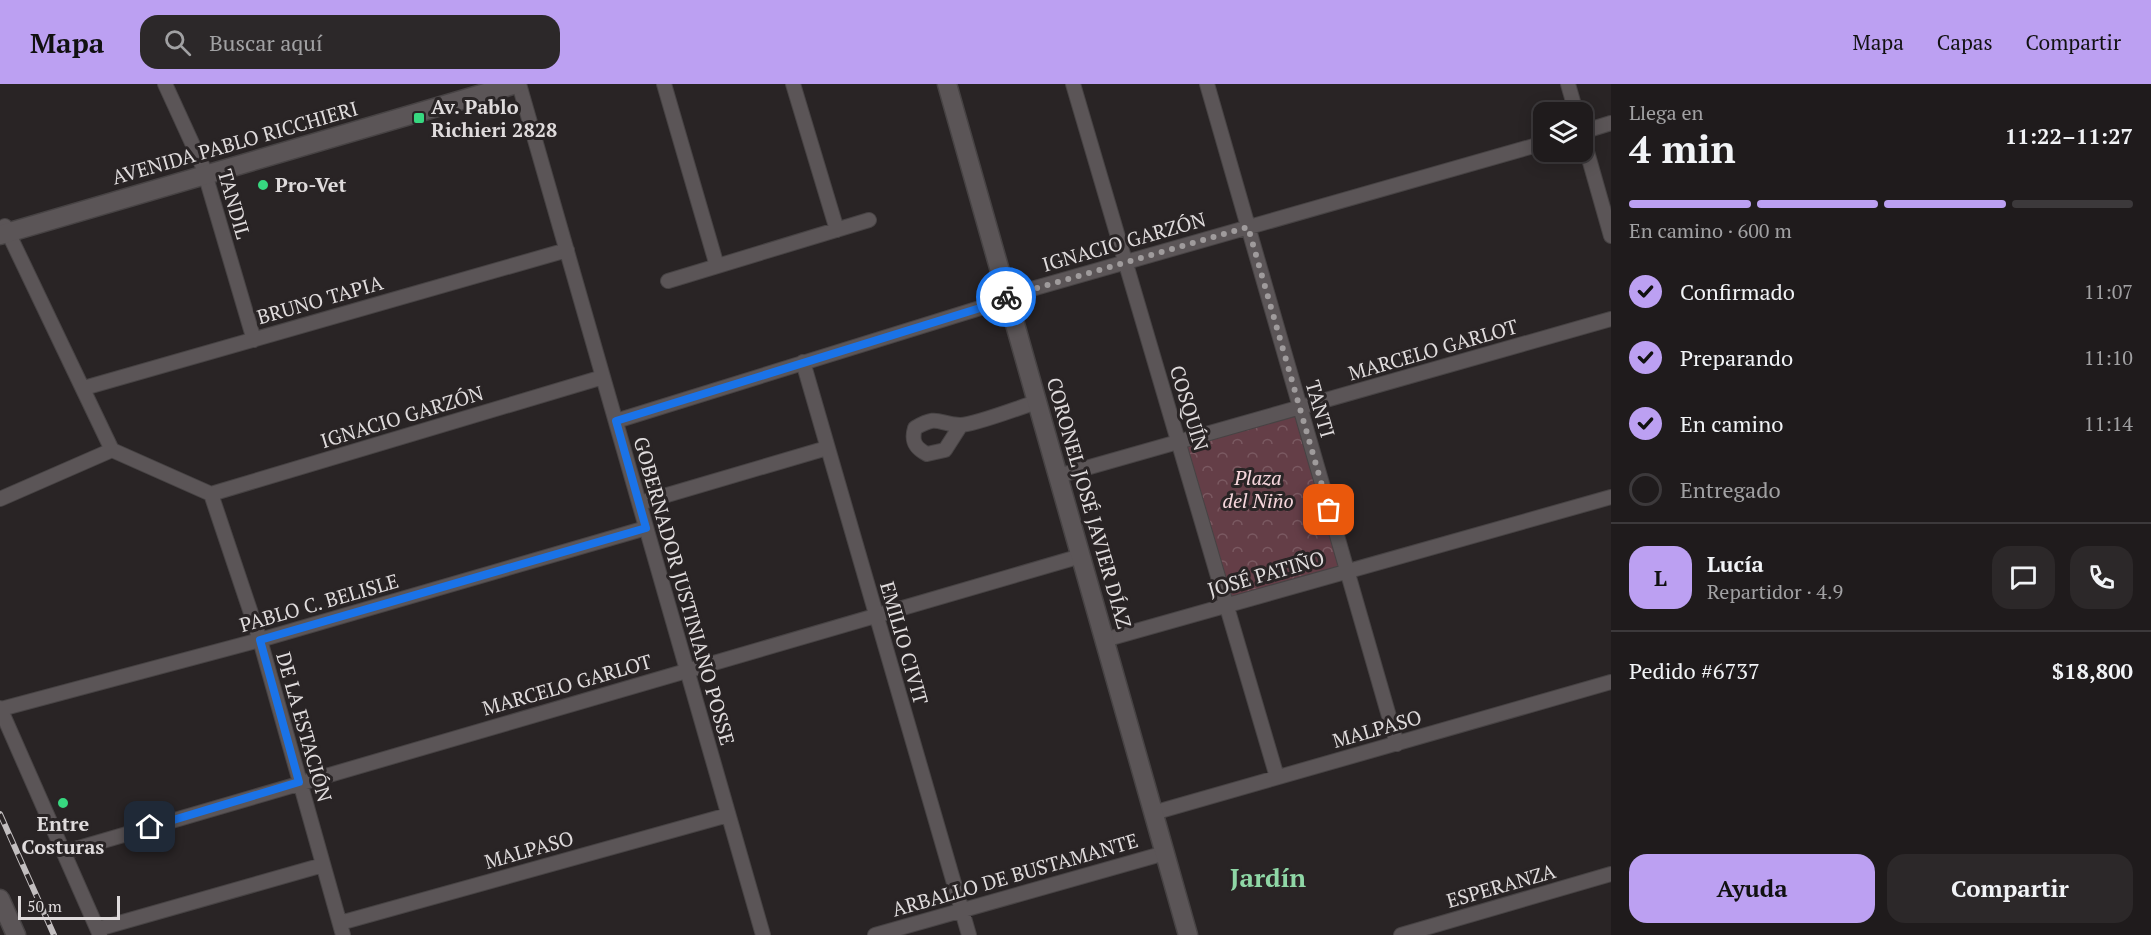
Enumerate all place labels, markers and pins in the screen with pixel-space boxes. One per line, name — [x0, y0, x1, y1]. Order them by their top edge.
place label: Av. Pablo Richieri 2828 — [431, 93, 557, 143]
marker: Av. Pablo Richieri 2828 — [412, 111, 426, 125]
place label: Pro-Vet — [275, 171, 347, 198]
marker: Pro-Vet — [256, 178, 270, 192]
pin — [1303, 484, 1354, 535]
marker: Entre Costuras — [56, 796, 70, 810]
pin — [124, 801, 175, 852]
place label: Entre Costuras — [22, 810, 104, 860]

